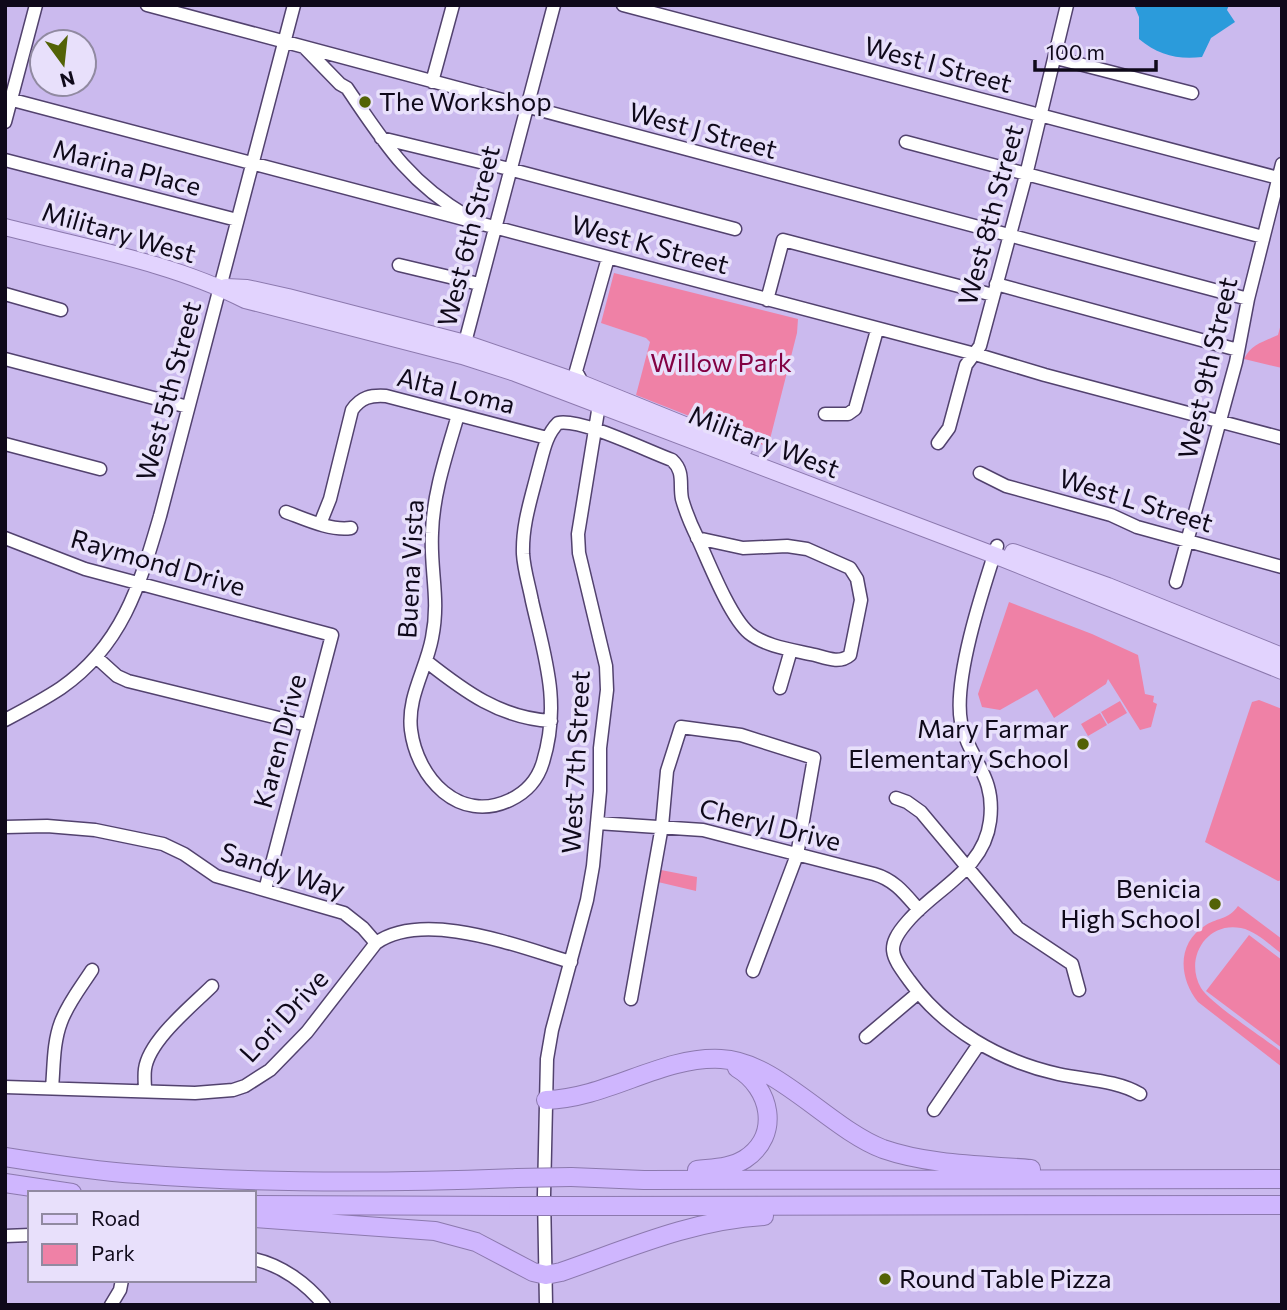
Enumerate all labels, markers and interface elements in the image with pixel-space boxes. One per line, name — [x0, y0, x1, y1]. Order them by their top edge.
north arrow — [28, 28, 98, 98]
scale bar — [1035, 28, 1156, 72]
street label: West I Street — [861, 29, 1016, 98]
text: 100 m — [1046, 39, 1105, 64]
text: N — [58, 67, 77, 93]
place label: The Workshop — [379, 85, 552, 116]
marker: The Workshop — [357, 94, 373, 110]
street label: West J Street — [626, 95, 781, 164]
street label: West 8th Street — [951, 121, 1029, 308]
street label: Marina Place — [50, 132, 205, 201]
street label: West 6th Street — [430, 142, 505, 329]
street label: Military West — [39, 195, 200, 268]
street label: West K Street — [568, 208, 733, 279]
street label: West 9th Street — [1171, 274, 1243, 462]
street label: West 5th Street — [129, 297, 206, 484]
park label: Willow Park — [650, 346, 792, 377]
street label: Alta Loma — [394, 360, 519, 419]
street label: Military West — [685, 398, 844, 484]
street label: West L Street — [1056, 461, 1217, 538]
street label: Buena Vista — [390, 499, 429, 639]
street label: Raymond Drive — [68, 522, 249, 601]
street label: West 7th Street — [554, 669, 595, 854]
street label: Karen Drive — [246, 670, 311, 811]
place label: Mary Farmar Elementary School — [848, 712, 1069, 773]
marker: Mary Farmar Elementary School — [1075, 736, 1091, 752]
street label: Cheryl Drive — [696, 791, 844, 856]
street label: Sandy Way — [217, 835, 350, 904]
place label: Benicia High School — [1060, 872, 1201, 933]
marker: Benicia High School — [1207, 896, 1223, 912]
street label: Lori Drive — [232, 962, 334, 1068]
legend — [28, 1191, 256, 1282]
text: Road — [91, 1205, 140, 1230]
text: Park — [91, 1240, 135, 1265]
place label: Round Table Pizza — [899, 1262, 1112, 1293]
marker: Round Table Pizza — [877, 1271, 893, 1287]

